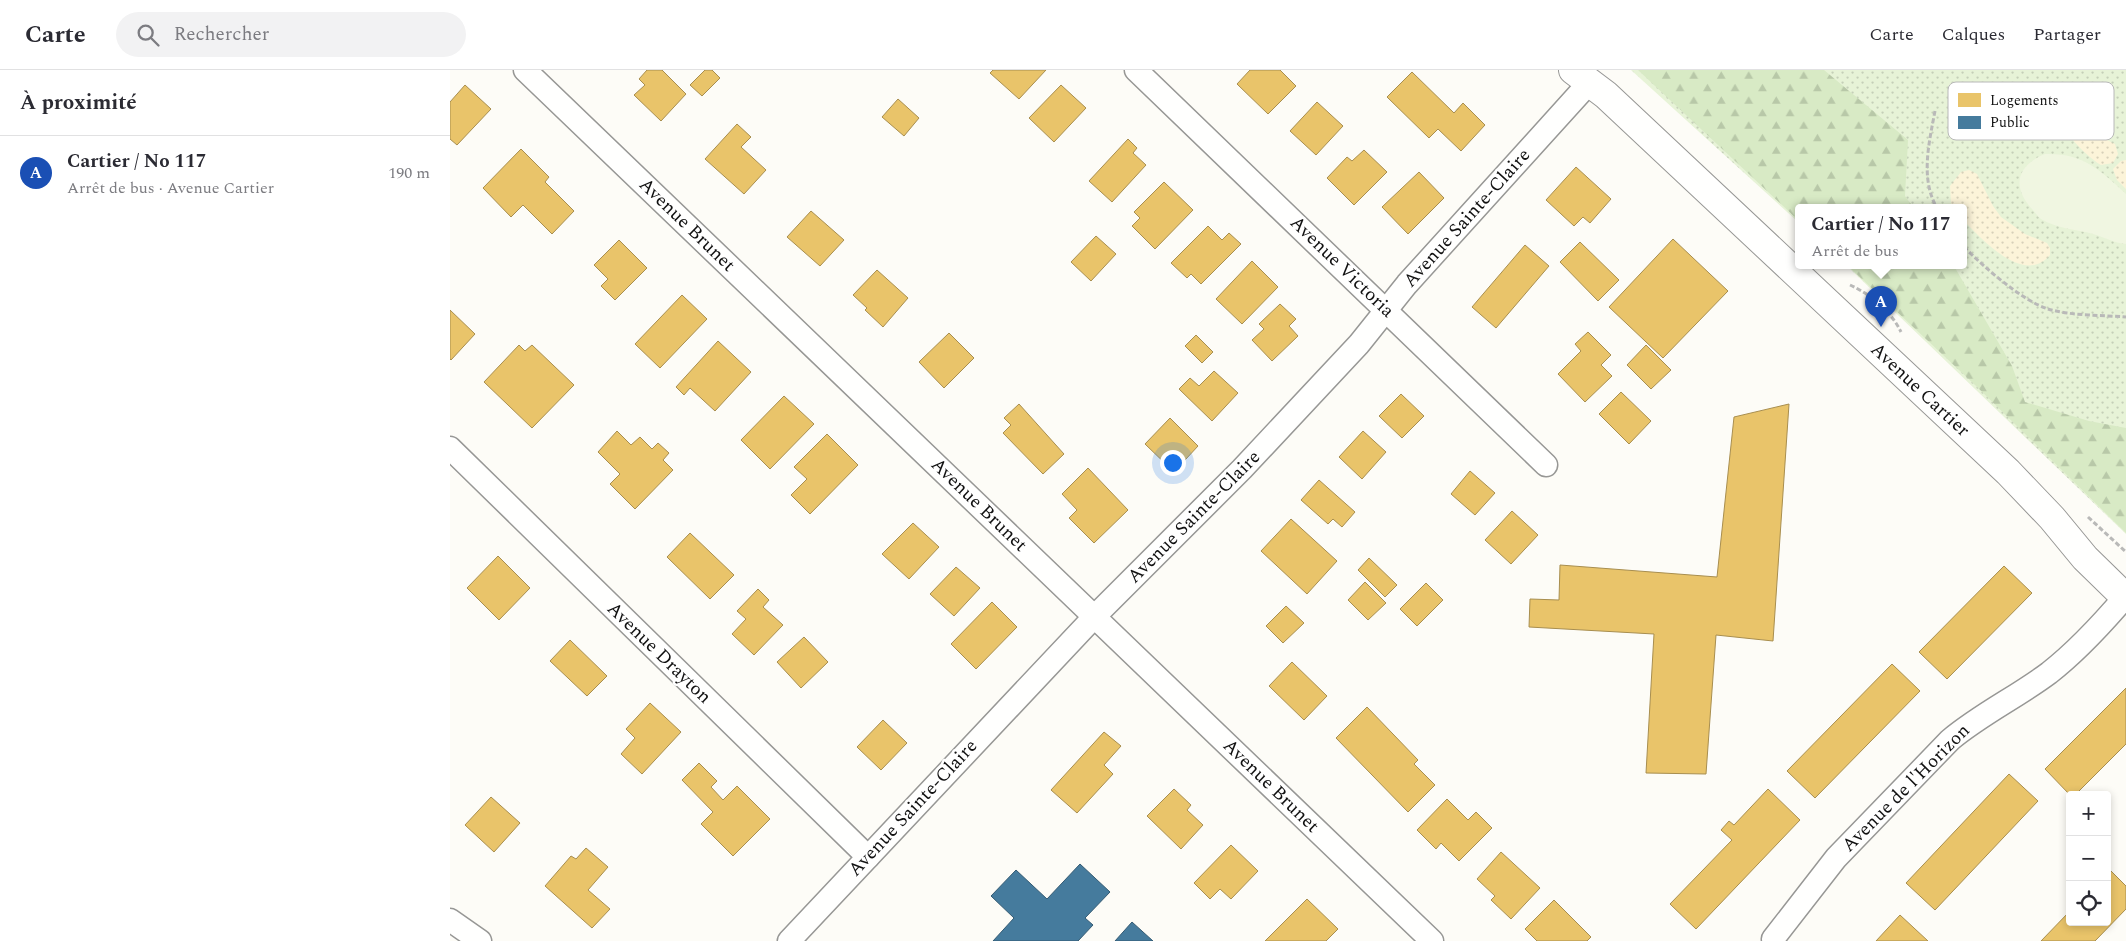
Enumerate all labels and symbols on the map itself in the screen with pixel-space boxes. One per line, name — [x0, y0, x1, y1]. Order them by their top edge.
legend — [1948, 82, 2114, 140]
text: Logements — [1990, 90, 2059, 111]
text: Public — [1990, 112, 2030, 133]
street label: Avenue Sainte-Claire — [1396, 142, 1538, 294]
street label: Avenue Brunet — [632, 171, 742, 279]
street label: Avenue Victoria — [1283, 209, 1402, 325]
pin: A — [1865, 286, 1897, 327]
street label: Avenue Cartier — [1863, 336, 1977, 444]
street label: Avenue Sainte-Claire — [1121, 444, 1267, 590]
your location — [1160, 450, 1186, 476]
street label: Avenue Brunet — [924, 451, 1034, 559]
street label: Avenue Drayton — [600, 595, 718, 711]
street label: Avenue de l'Horizon — [1835, 717, 1977, 859]
street label: Avenue Brunet — [1216, 732, 1326, 840]
street label: Avenue Sainte-Claire — [841, 733, 985, 883]

